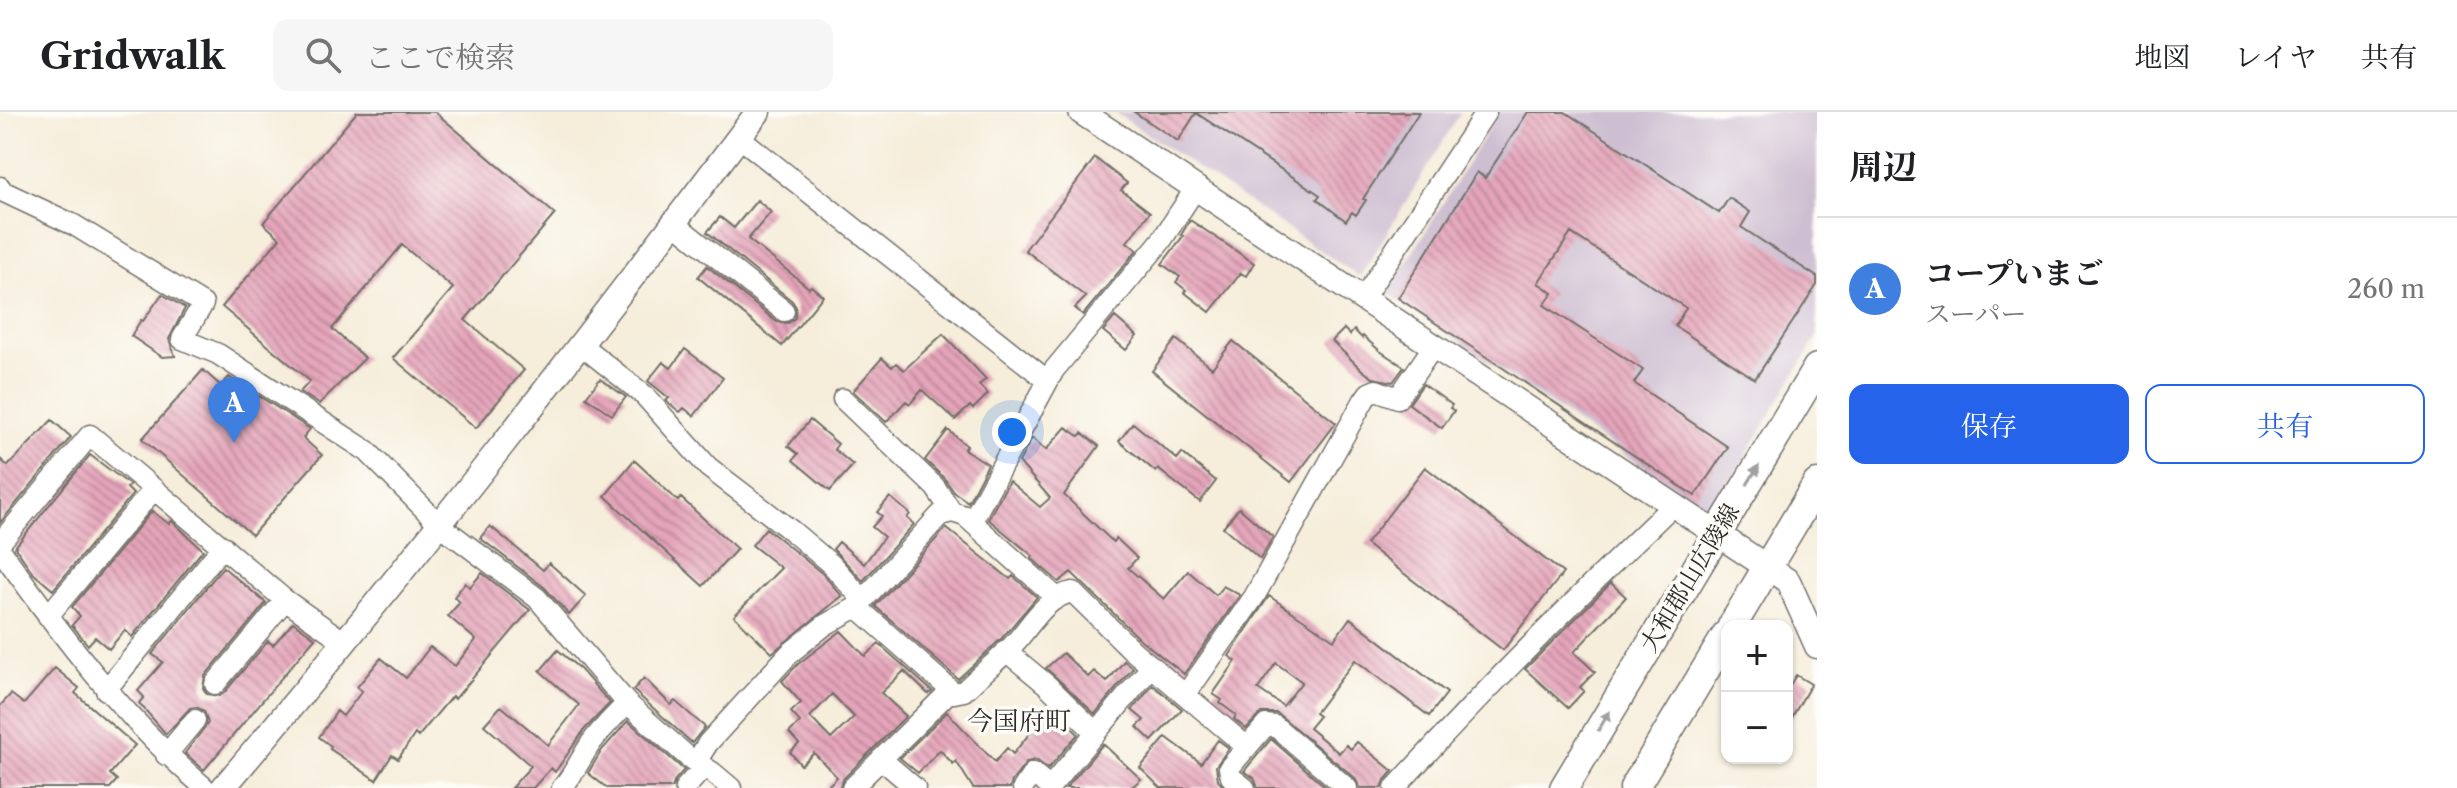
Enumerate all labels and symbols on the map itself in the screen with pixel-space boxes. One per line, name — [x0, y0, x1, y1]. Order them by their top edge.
pin: A — [208, 377, 260, 443]
your location — [992, 412, 1032, 452]
one-way arrow — [1745, 464, 1759, 486]
street label: 大和郡山広陵線 — [1634, 498, 1745, 657]
district label: 今国府町 — [967, 705, 1071, 737]
one-way arrow — [1597, 710, 1611, 732]

